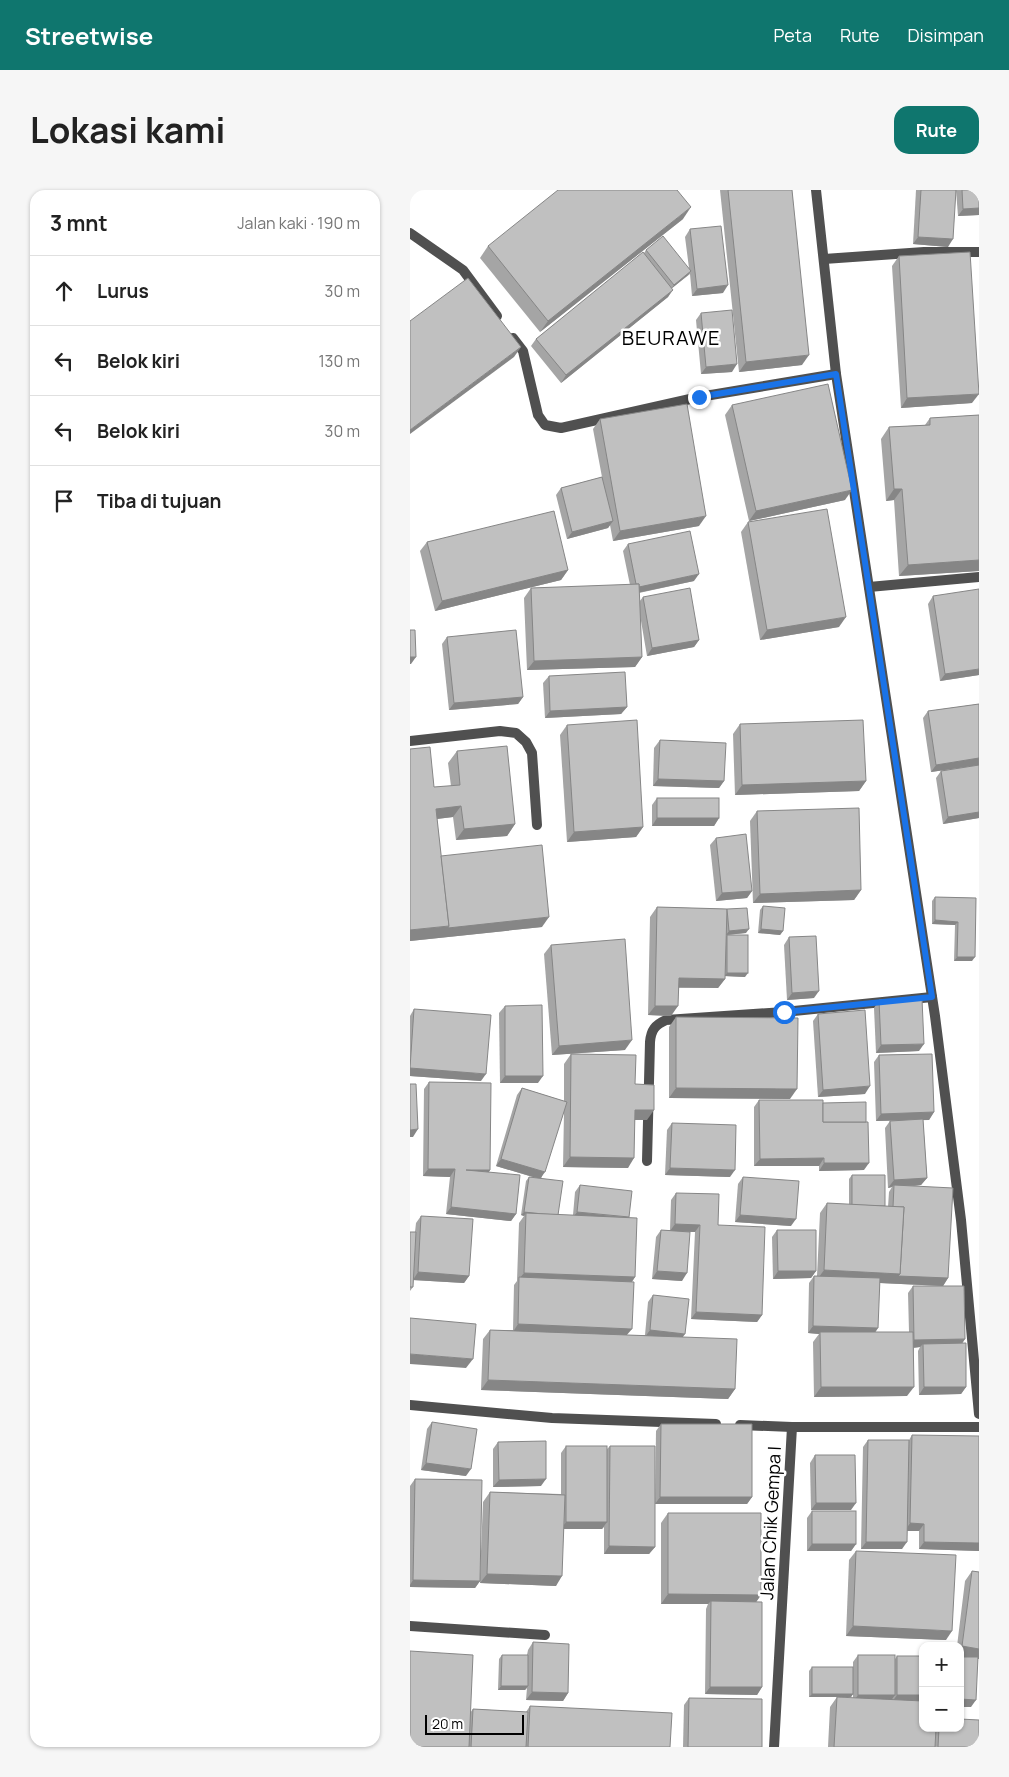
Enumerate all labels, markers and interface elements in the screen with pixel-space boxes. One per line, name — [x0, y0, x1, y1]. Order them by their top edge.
text: Streetwise — [25, 19, 153, 52]
text: Peta — [773, 23, 812, 47]
text: Rute — [840, 23, 879, 47]
text: Disimpan — [907, 23, 984, 47]
text: Lokasi kami — [30, 106, 225, 154]
button: Rute — [894, 106, 979, 154]
text: 3 mnt — [50, 209, 108, 237]
text: Jalan kaki · 190 m — [237, 212, 360, 234]
icon: ahead — [50, 277, 78, 305]
text: Lurus — [97, 278, 149, 304]
text: 30 m — [325, 280, 360, 302]
district label: BEURAWE — [622, 324, 720, 351]
icon: left — [50, 347, 78, 375]
text: Belok kiri — [97, 348, 180, 374]
text: 130 m — [318, 350, 360, 372]
route end — [688, 386, 711, 409]
icon: left — [50, 417, 78, 445]
text: Belok kiri — [97, 418, 180, 444]
text: 30 m — [325, 420, 360, 442]
icon: arrive — [50, 487, 78, 515]
text: Tiba di tujuan — [97, 488, 221, 514]
route start — [773, 1001, 796, 1024]
street label: Jalan Chik Gempa I — [754, 1446, 786, 1600]
map controls — [919, 1642, 964, 1732]
button: + — [919, 1642, 964, 1687]
button: − — [919, 1687, 964, 1732]
scale bar — [425, 1712, 524, 1735]
text: 20 m — [432, 1714, 463, 1733]

